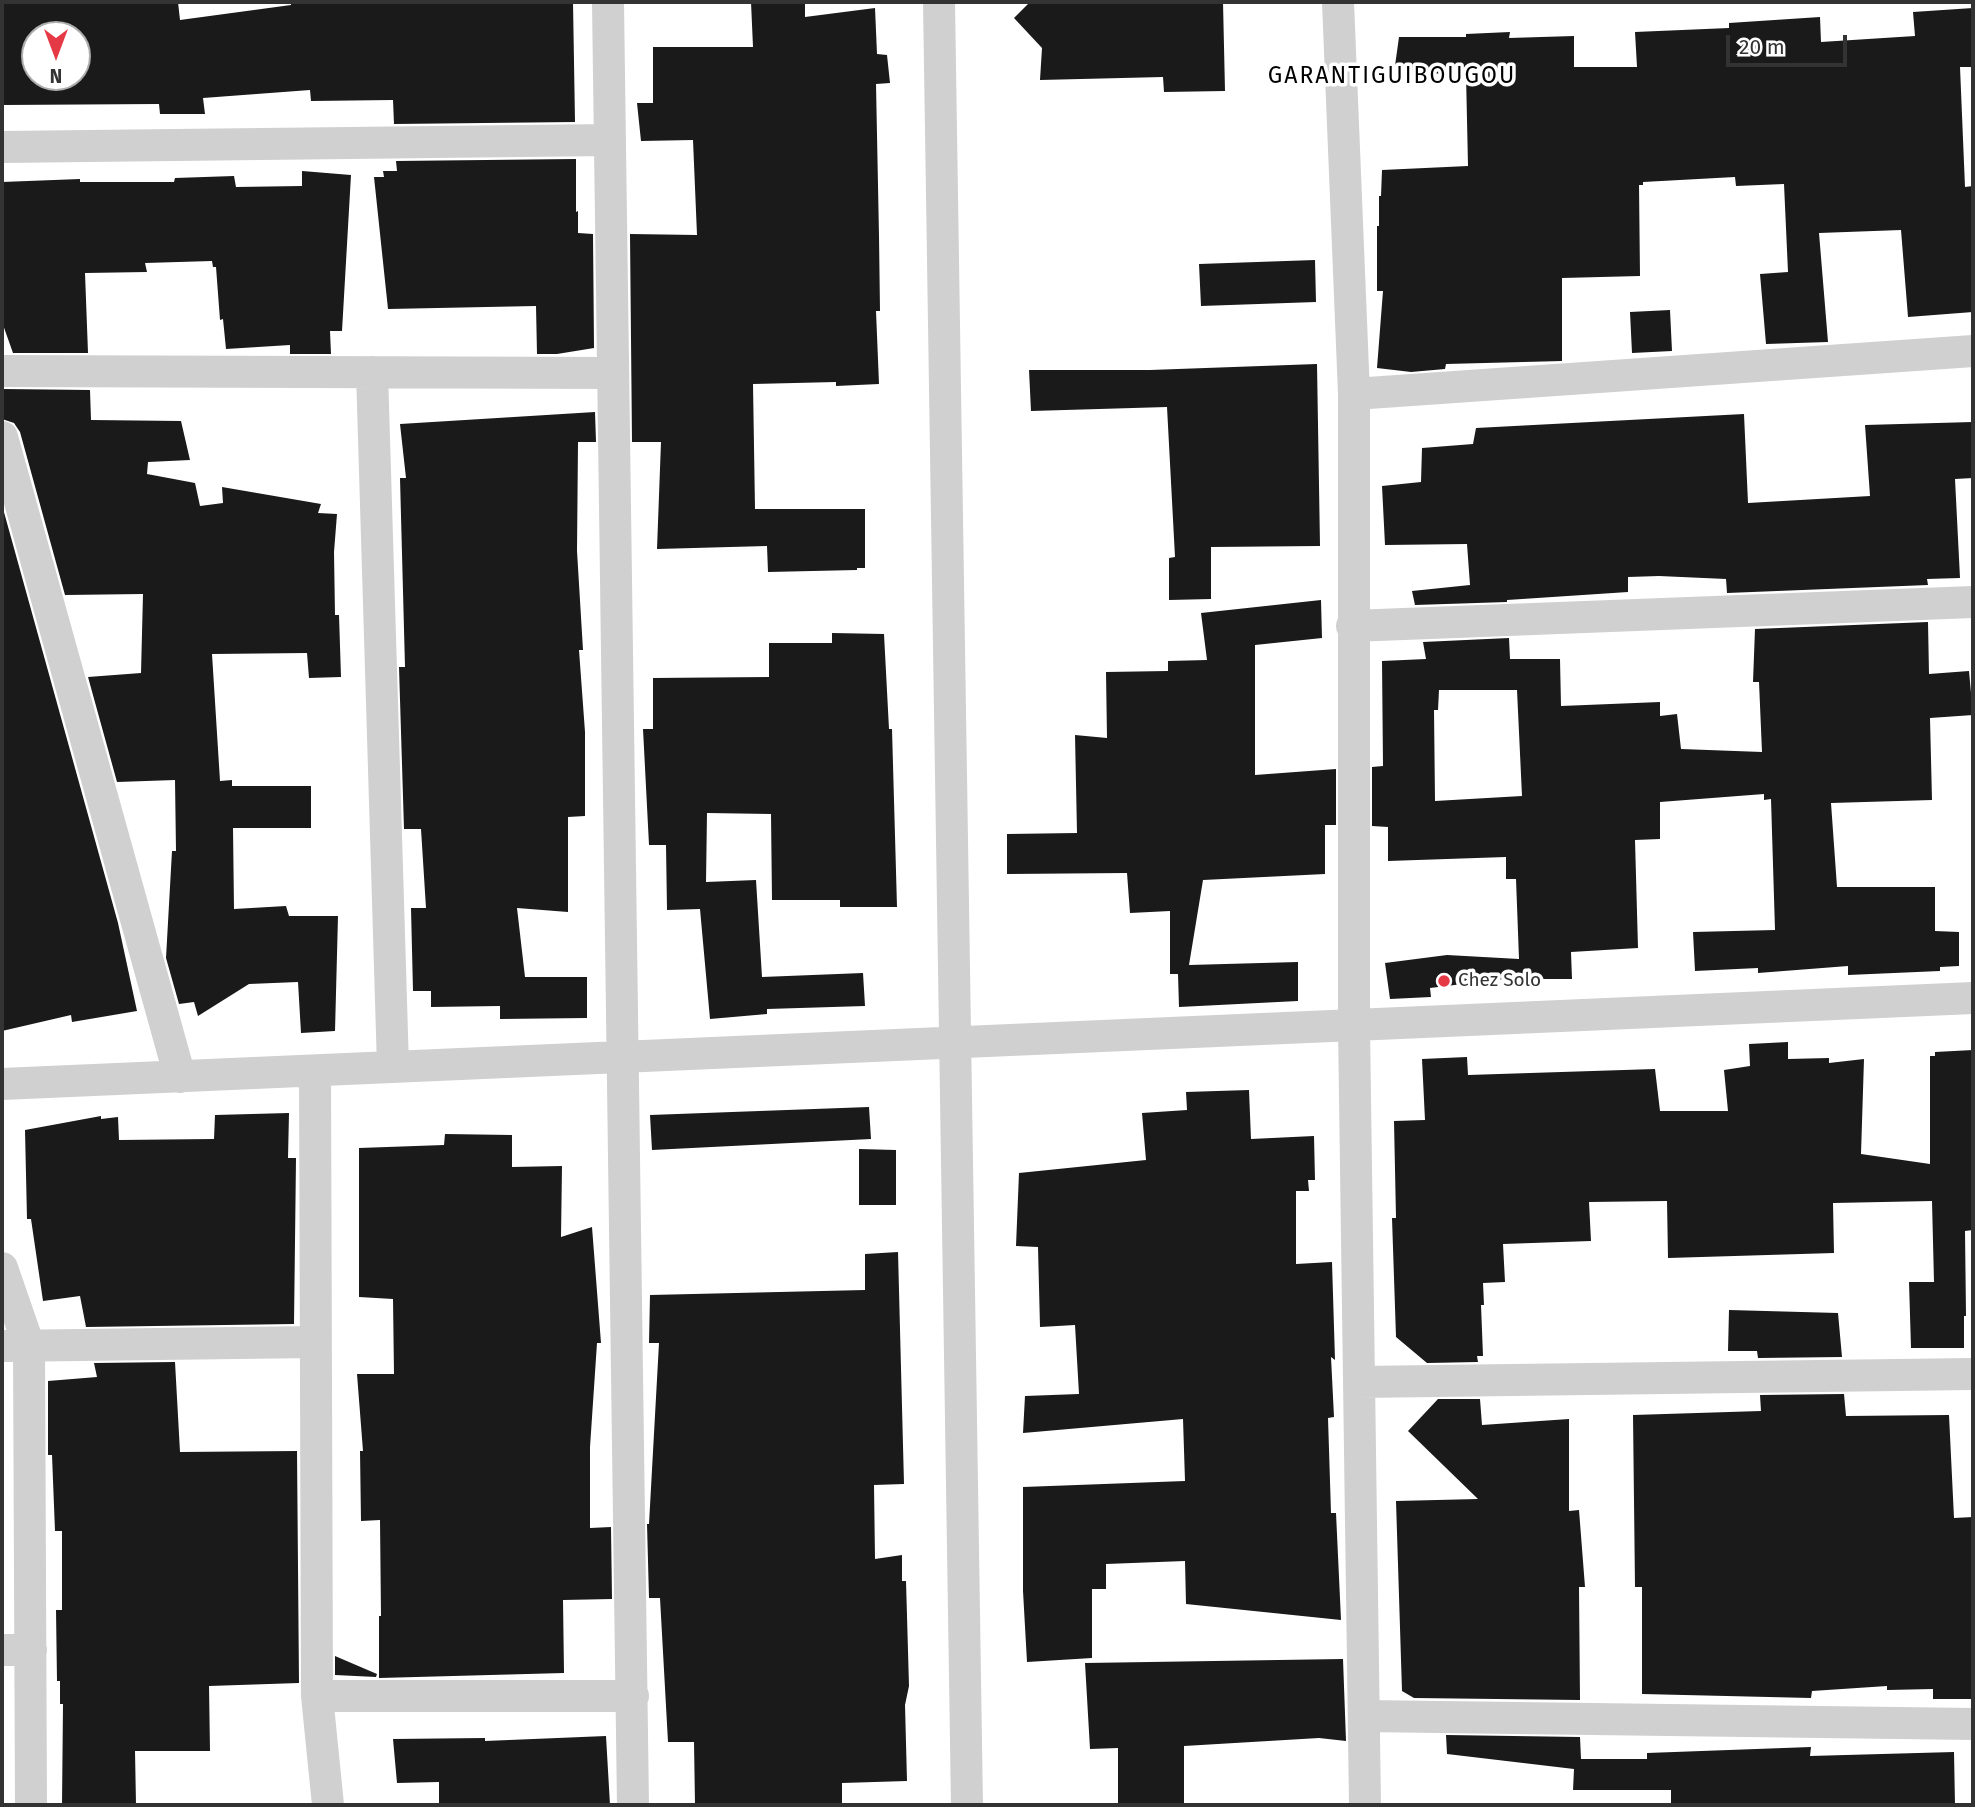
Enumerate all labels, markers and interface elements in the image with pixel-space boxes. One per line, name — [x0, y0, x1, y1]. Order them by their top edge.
north arrow — [21, 21, 91, 91]
scale bar — [1730, 21, 1851, 65]
text: 20 m — [1739, 34, 1785, 60]
district label: GARANTIGUIBOUGOU — [1270, 63, 1514, 91]
text: N — [50, 64, 62, 87]
place label: Chez Solo — [1458, 970, 1541, 992]
marker: Chez Solo — [1436, 973, 1452, 989]

